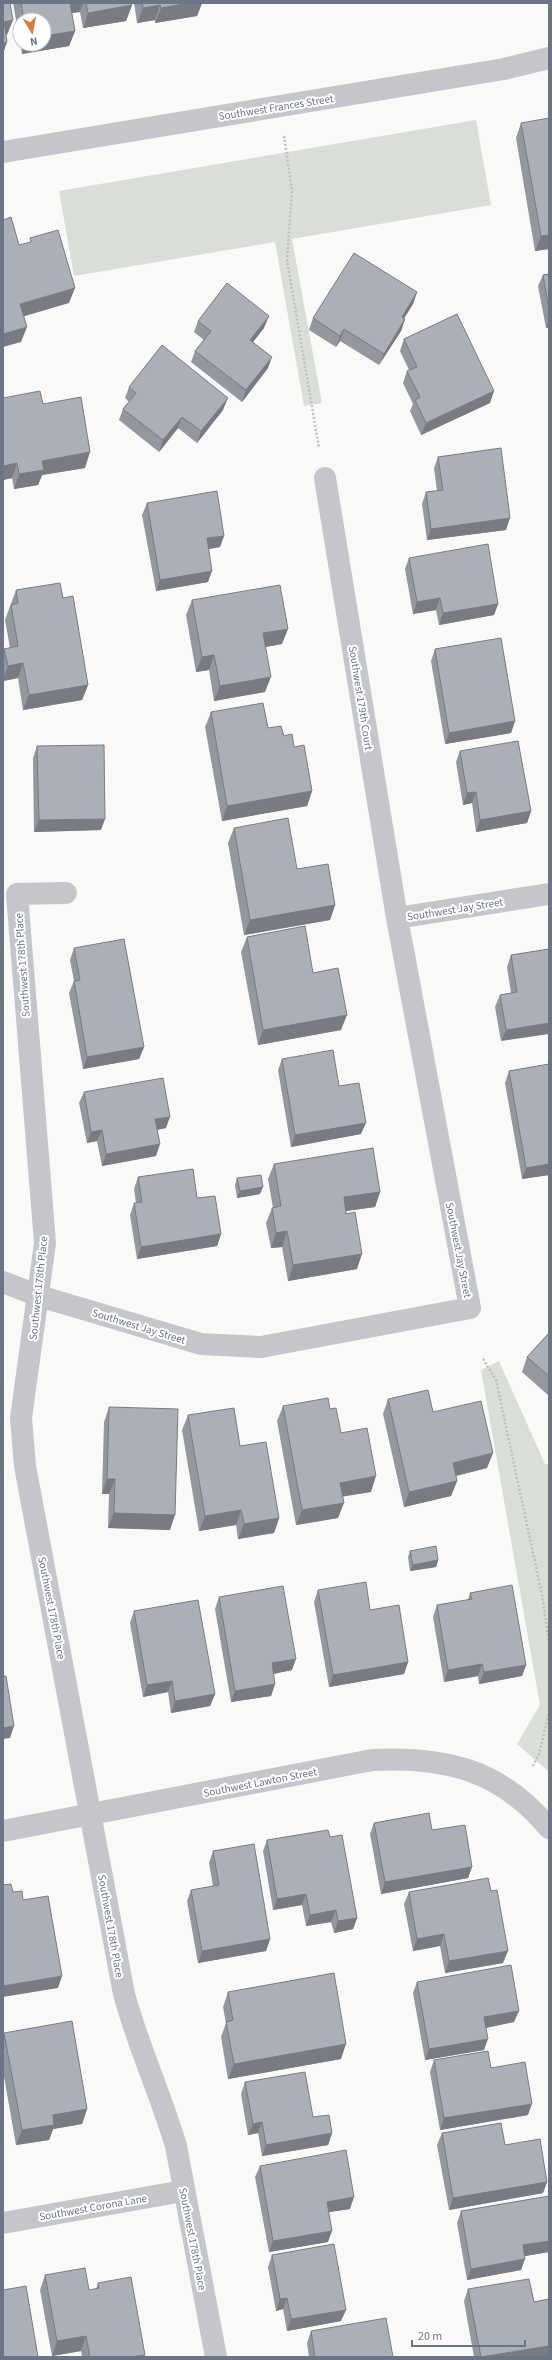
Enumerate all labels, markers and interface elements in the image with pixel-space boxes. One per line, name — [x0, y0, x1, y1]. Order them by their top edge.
north arrow — [12, 12, 52, 52]
text: N — [29, 33, 39, 49]
street label: Southwest Frances Street — [218, 91, 335, 124]
street label: Southwest 179th Court — [345, 645, 376, 751]
street label: Southwest Jay Street — [406, 894, 504, 924]
street label: Southwest 178th Place — [11, 912, 34, 1018]
street label: Southwest Jay Street — [442, 1201, 475, 1299]
street label: Southwest 178th Place — [26, 1235, 51, 1341]
street label: Southwest Jay Street — [90, 1305, 188, 1348]
street label: Southwest 178th Place — [34, 1555, 69, 1661]
street label: Southwest Lawton Street — [202, 1764, 318, 1801]
street label: Southwest 178th Place — [94, 1873, 127, 1979]
street label: Southwest 178th Place — [175, 2186, 210, 2292]
street label: Southwest Corona Lane — [38, 2191, 149, 2224]
scale bar — [412, 2322, 525, 2348]
text: 20 m — [418, 2328, 442, 2345]

